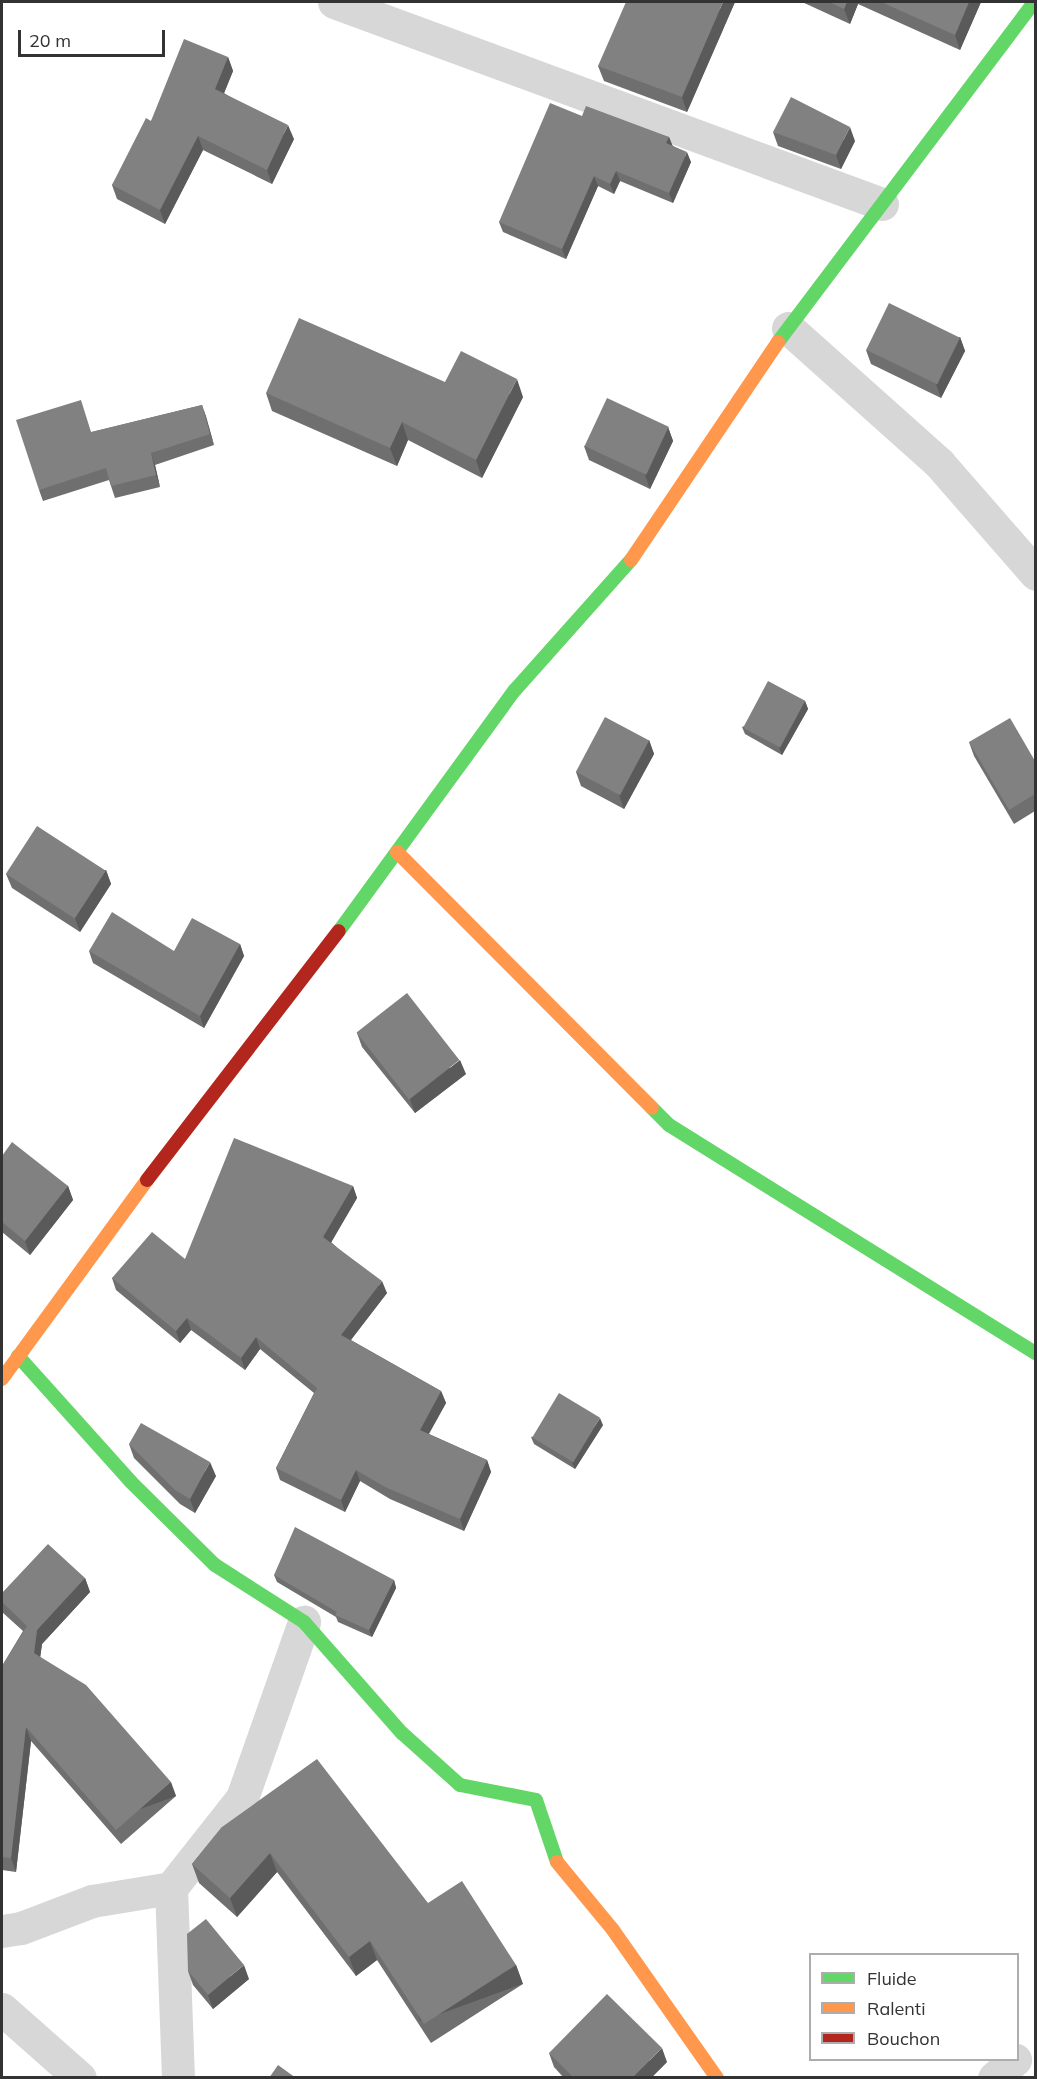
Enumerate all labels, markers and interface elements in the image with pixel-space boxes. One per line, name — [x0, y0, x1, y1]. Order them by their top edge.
scale bar — [21, 18, 168, 56]
text: 20 m — [29, 29, 71, 52]
legend — [809, 1953, 1019, 2061]
text: Fluide — [867, 1967, 917, 1990]
text: Ralenti — [867, 1997, 925, 2020]
text: Bouchon — [867, 2027, 940, 2050]

